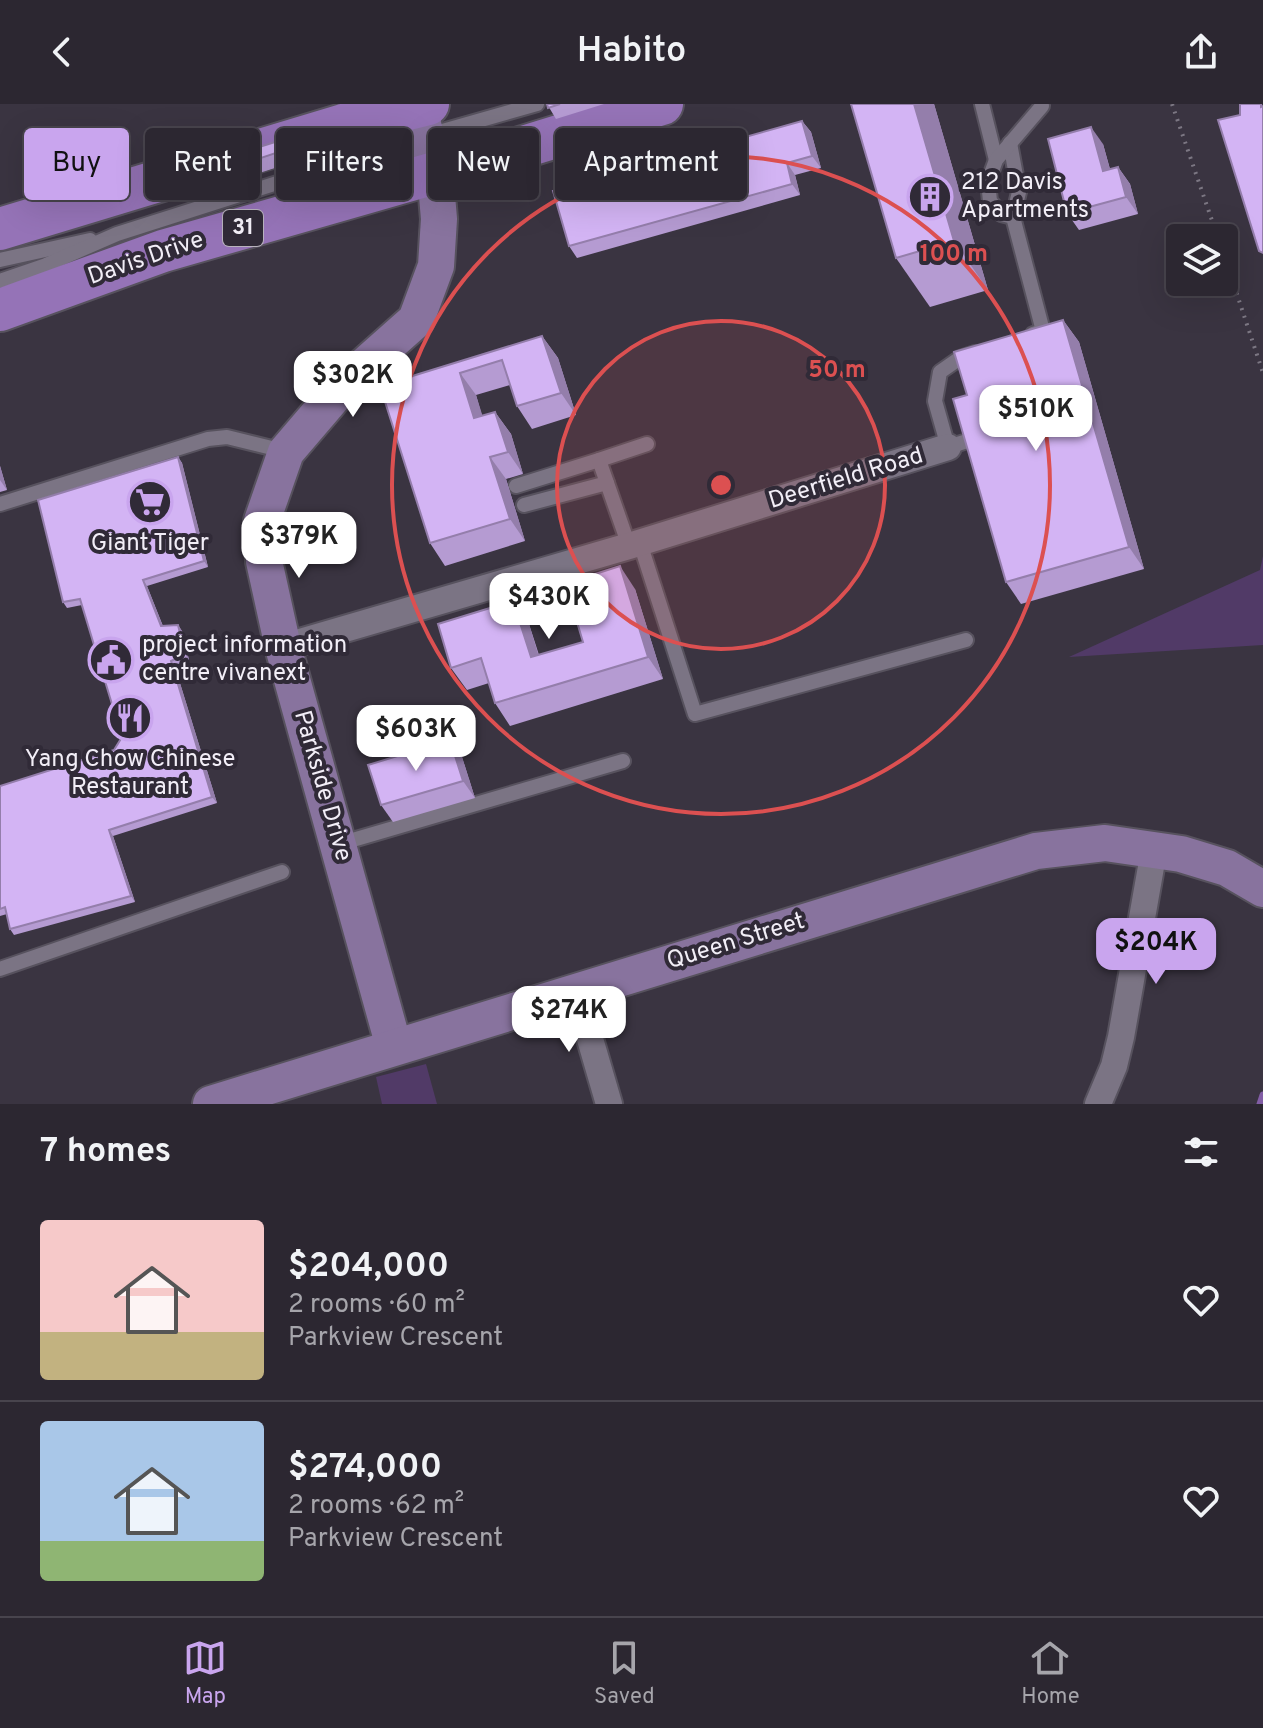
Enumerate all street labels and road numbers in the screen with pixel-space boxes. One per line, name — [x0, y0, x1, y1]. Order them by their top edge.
road number: 31 — [223, 210, 263, 246]
street label: Davis Drive — [84, 225, 208, 293]
street label: Deerfield Road — [765, 441, 927, 517]
street label: Parkside Drive — [286, 707, 358, 865]
street label: Queen Street — [663, 907, 809, 977]

